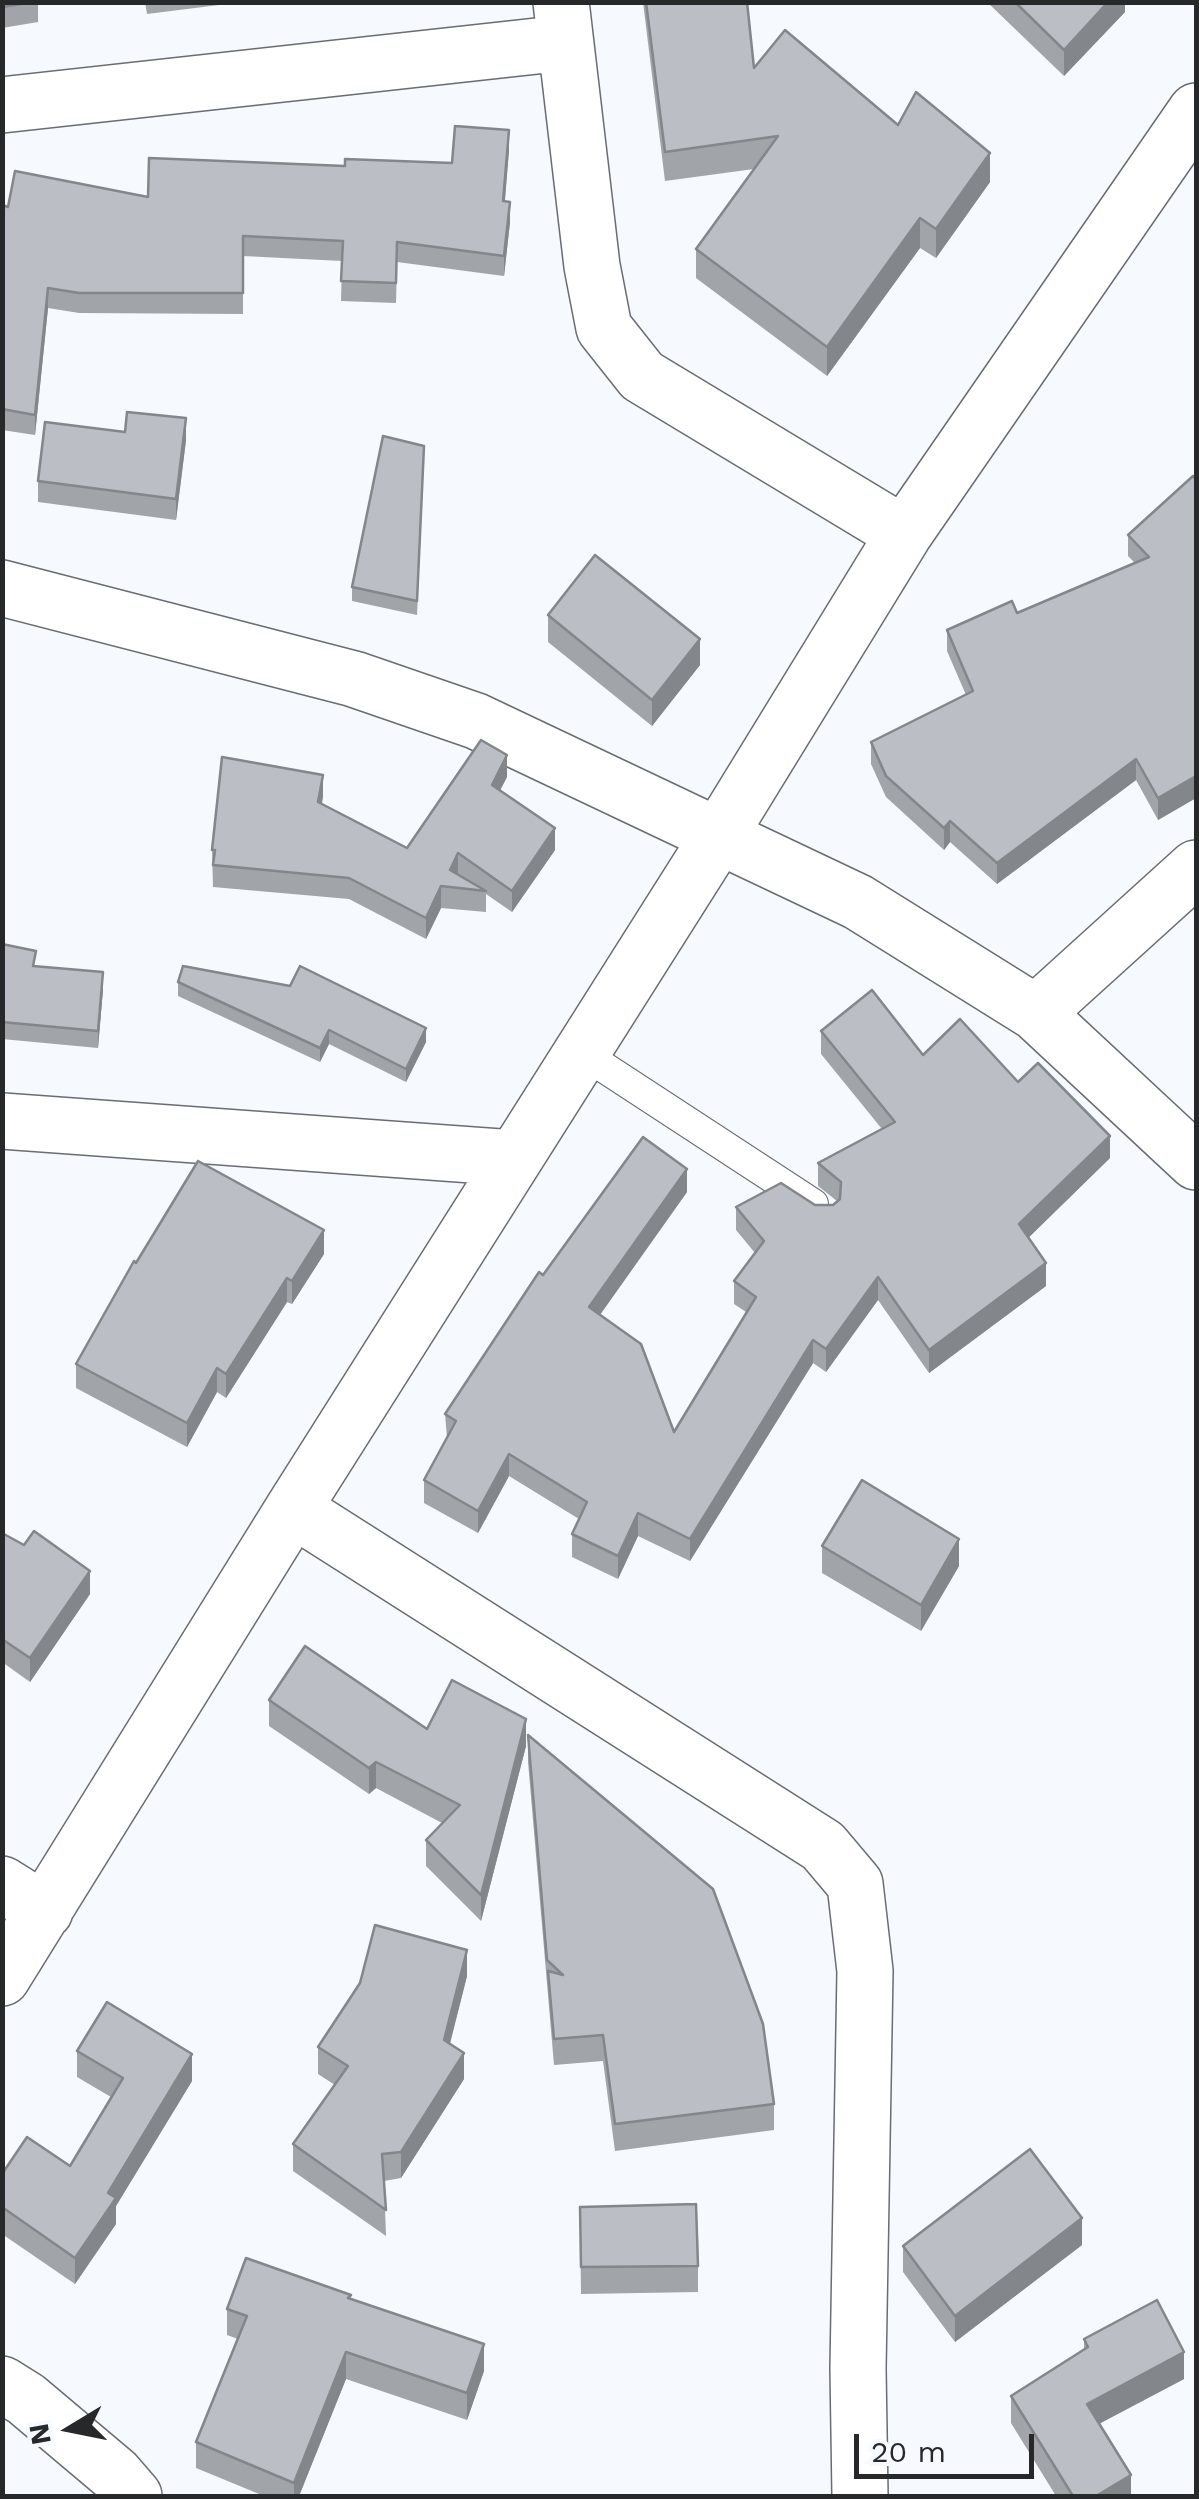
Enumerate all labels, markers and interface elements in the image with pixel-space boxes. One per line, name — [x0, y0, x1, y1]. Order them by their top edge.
north arrow — [20, 2379, 120, 2479]
scale bar — [859, 2414, 1039, 2476]
text: N — [22, 2421, 58, 2447]
text: 20 m — [871, 2434, 946, 2469]

